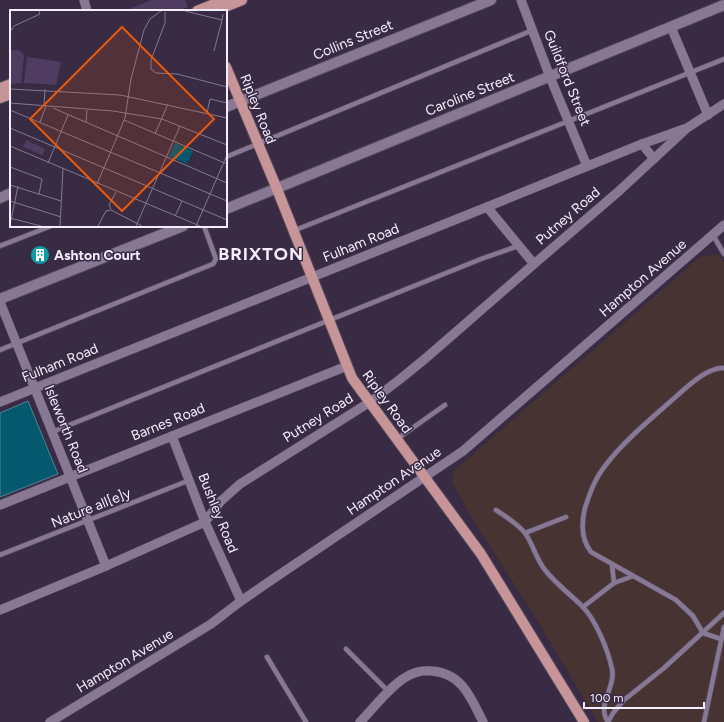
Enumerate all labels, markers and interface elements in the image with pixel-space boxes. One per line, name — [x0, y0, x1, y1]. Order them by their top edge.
inset map — [10, 10, 227, 227]
street label: Collins Street — [311, 16, 395, 64]
street label: Guildford Street — [540, 28, 594, 128]
street label: Caroline Street — [423, 68, 517, 120]
street label: Ripley Road — [236, 72, 280, 146]
street label: Putney Road — [532, 184, 604, 248]
street label: Fulham Road — [320, 220, 402, 266]
street label: Hampton Avenue — [596, 235, 690, 320]
district label: BRIXTON — [218, 243, 304, 265]
building icon: Ashton Court — [29, 244, 51, 266]
place label: Ashton Court — [54, 247, 141, 264]
street label: Fulham Road — [19, 340, 101, 386]
street label: Ripley Road — [358, 367, 416, 437]
street label: Isleworth Road — [41, 383, 91, 475]
street label: Putney Road — [280, 390, 356, 446]
street label: Barnes Road — [129, 399, 207, 445]
street label: Hampton Avenue — [344, 443, 445, 519]
street label: Bushley Road — [194, 471, 242, 555]
street label: Nature all[e]y — [49, 484, 134, 532]
street label: Hampton Avenue — [74, 625, 177, 697]
scale bar — [584, 684, 704, 710]
text: 100 m — [590, 691, 624, 705]

